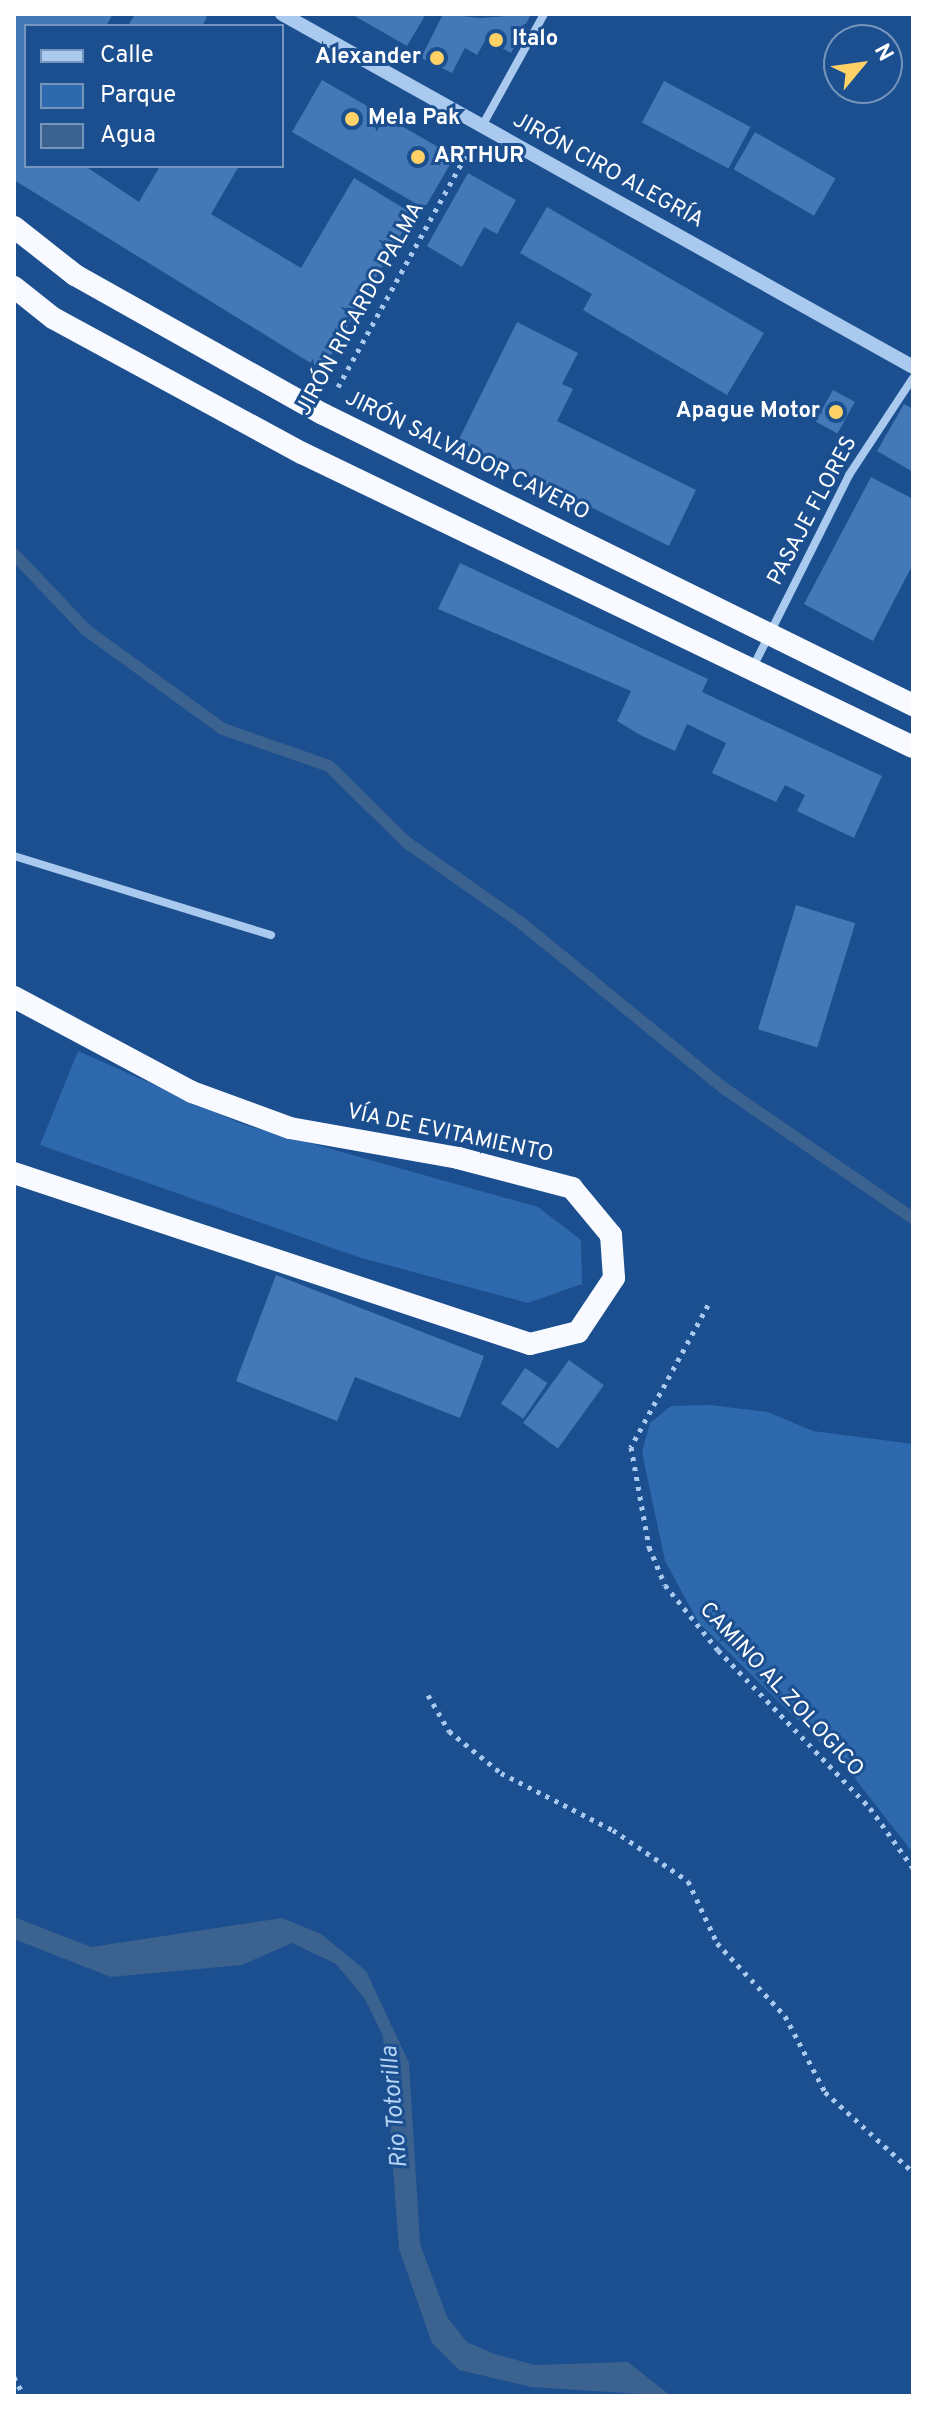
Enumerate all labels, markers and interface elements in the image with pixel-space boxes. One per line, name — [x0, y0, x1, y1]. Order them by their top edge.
legend — [24, 24, 284, 168]
north arrow — [823, 24, 903, 104]
place label: Italo — [512, 27, 558, 53]
marker: Italo — [487, 31, 505, 49]
text: N — [867, 40, 898, 67]
text: Calle — [100, 41, 154, 71]
place label: Alexander — [315, 45, 421, 71]
marker: Alexander — [428, 49, 446, 67]
text: Parque — [100, 81, 176, 111]
place label: Mela Pak — [368, 106, 460, 132]
street label: JIRÓN CIRO ALEGRÍA — [508, 107, 708, 235]
marker: Mela Pak — [343, 110, 361, 128]
text: Agua — [100, 121, 156, 151]
place label: ARTHUR — [434, 144, 524, 170]
marker: ARTHUR — [409, 148, 427, 166]
street label: JIRÓN RICARDO PALMA — [291, 198, 431, 420]
street label: JIRÓN SALVADOR CAVERO — [341, 385, 593, 527]
place label: Apague Motor — [676, 399, 820, 425]
marker: Apague Motor — [827, 403, 845, 421]
street label: PASAJE FLORES — [763, 432, 863, 590]
street label: VÍA DE EVITAMIENTO — [344, 1099, 556, 1169]
street label: CAMINO AL ZOLOGICO — [693, 1597, 869, 1783]
water label: Rio Totorilla — [376, 2044, 416, 2170]

